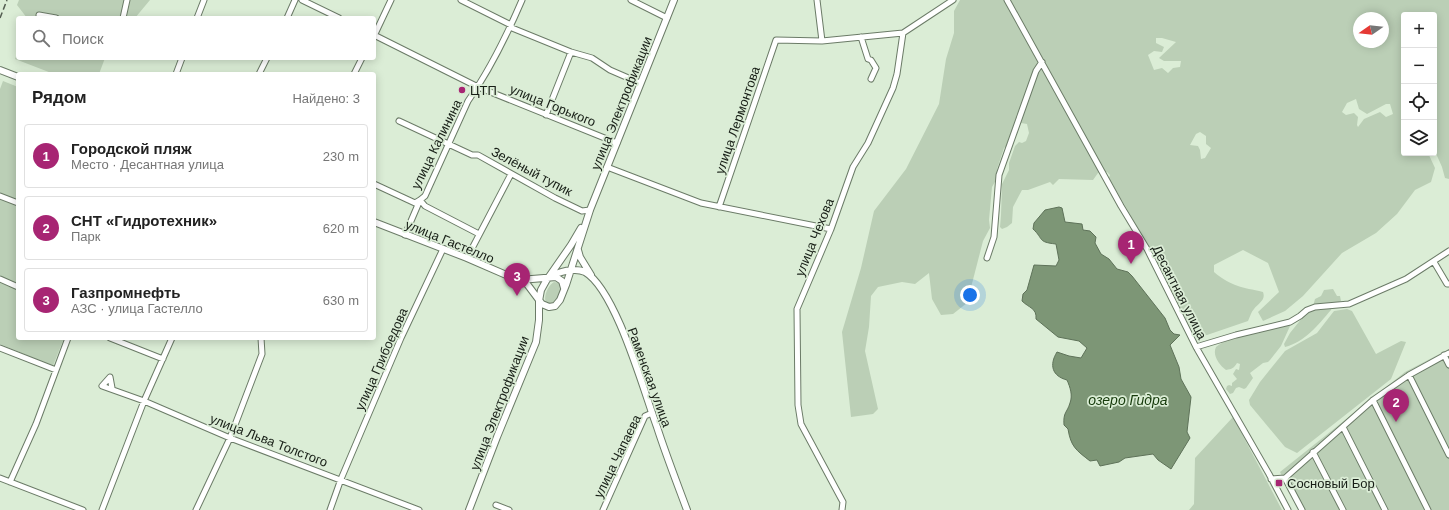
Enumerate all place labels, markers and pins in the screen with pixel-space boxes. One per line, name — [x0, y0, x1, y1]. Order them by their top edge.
place label: ЦТП — [470, 83, 497, 98]
marker: ЦТП — [457, 85, 467, 95]
pin: 1 — [1118, 231, 1144, 264]
pin: 3 — [504, 263, 530, 296]
pin: 2 — [1383, 389, 1409, 422]
place label: Сосновый Бор — [1287, 476, 1375, 491]
marker: Сосновый Бор — [1274, 478, 1284, 488]

